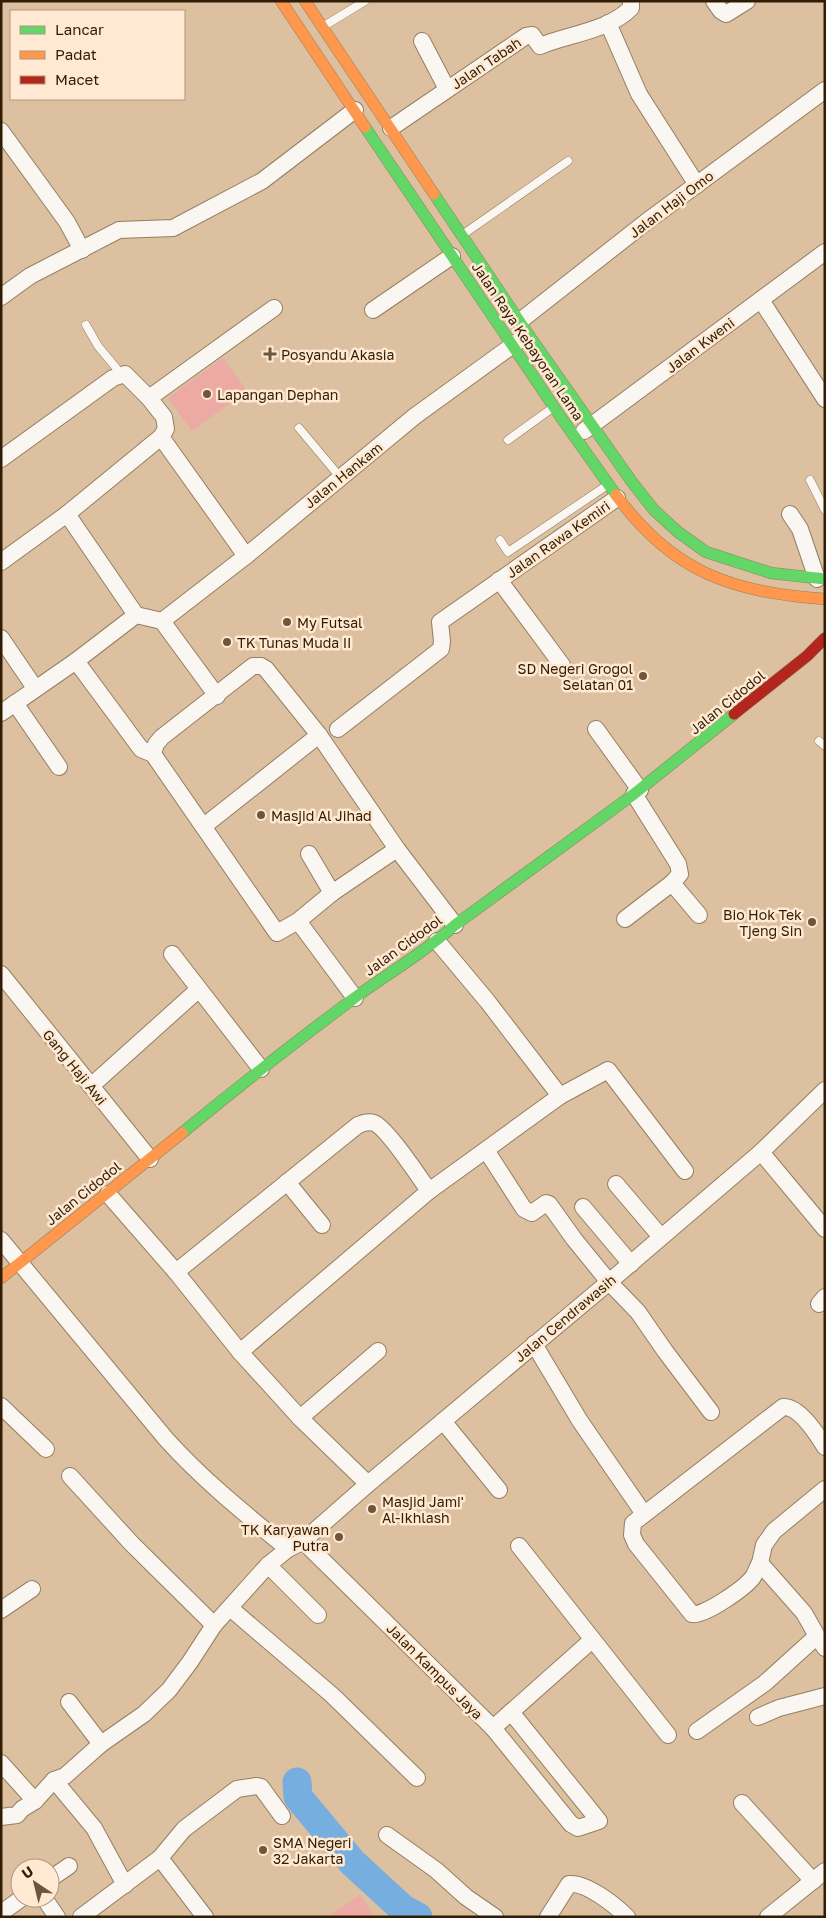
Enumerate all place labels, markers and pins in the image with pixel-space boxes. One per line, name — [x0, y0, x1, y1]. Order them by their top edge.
place label: Posyandu Akasia — [281, 346, 395, 363]
marker: Posyandu Akasia — [263, 347, 277, 361]
place label: Lapangan Dephan — [217, 386, 338, 403]
marker: Lapangan Dephan — [201, 388, 213, 400]
place label: My Futsal — [297, 614, 363, 631]
marker: My Futsal — [281, 616, 293, 628]
place label: TK Tunas Muda II — [237, 634, 352, 651]
marker: TK Tunas Muda II — [221, 636, 233, 648]
place label: SD Negeri Grogol Selatan 01 — [517, 660, 633, 693]
marker: SD Negeri Grogol Selatan 01 — [637, 670, 649, 682]
place label: Masjid Al Jihad — [271, 807, 372, 824]
marker: Masjid Al Jihad — [255, 809, 267, 821]
place label: Bio Hok Tek Tjeng Sin — [723, 906, 802, 939]
marker: Bio Hok Tek Tjeng Sin — [806, 916, 818, 928]
place label: Masjid Jami' Al-Ikhlash — [382, 1493, 464, 1526]
marker: Masjid Jami' Al-Ikhlash — [366, 1503, 378, 1515]
place label: TK Karyawan Putra — [241, 1521, 329, 1554]
marker: TK Karyawan Putra — [333, 1531, 345, 1543]
place label: SMA Negeri 32 Jakarta — [273, 1834, 352, 1867]
marker: SMA Negeri 32 Jakarta — [257, 1844, 269, 1856]

